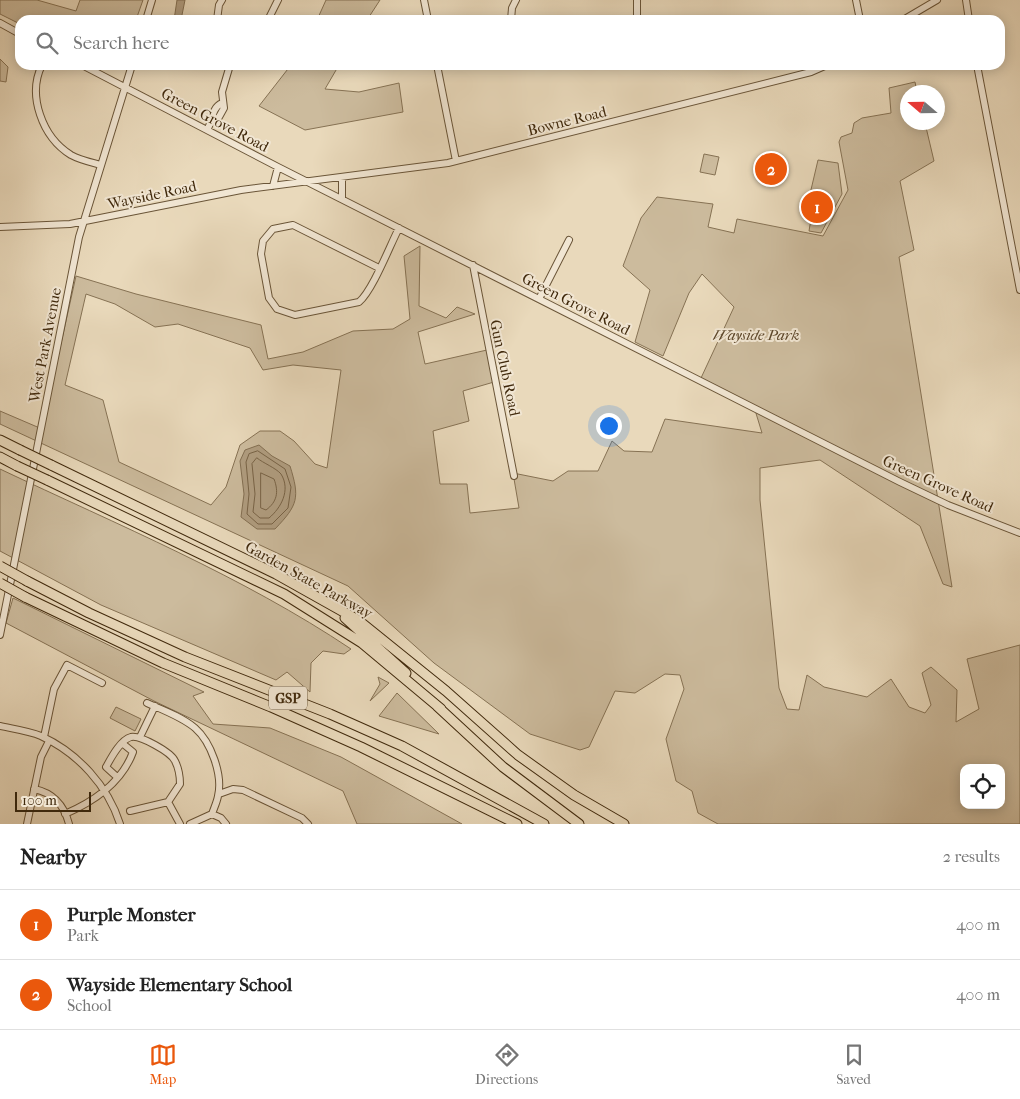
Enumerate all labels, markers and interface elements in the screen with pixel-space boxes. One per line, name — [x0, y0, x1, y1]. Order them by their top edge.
search box — [15, 15, 1005, 70]
icon: search — [33, 29, 61, 57]
text: Search here — [73, 32, 169, 54]
street label: Green Grove Road — [158, 84, 273, 156]
north arrow — [900, 85, 945, 130]
street label: Bowne Road — [526, 102, 609, 140]
pin: 2 — [755, 150, 787, 188]
street label: Wayside Road — [105, 177, 199, 213]
pin: 1 — [801, 188, 833, 226]
street label: Green Grove Road — [519, 269, 634, 339]
street label: West Park Avenue — [25, 285, 65, 405]
street label: Gun Club Road — [486, 318, 524, 419]
park label: Wayside Park — [713, 326, 799, 344]
your location — [596, 413, 622, 439]
street label: Green Grove Road — [880, 452, 997, 517]
street label: Garden State Parkway — [242, 538, 377, 623]
road number: GSP — [269, 686, 307, 710]
map controls — [960, 764, 1005, 809]
button: locate — [960, 764, 1005, 809]
scale bar — [15, 789, 91, 812]
text: 100 m — [22, 792, 57, 809]
text: Nearby — [20, 845, 86, 869]
text: 2 results — [943, 847, 1000, 866]
text: Purple Monster — [67, 904, 195, 926]
text: 1 — [33, 915, 39, 934]
text: 400 m — [956, 915, 1000, 934]
text: Park — [67, 926, 99, 945]
text: Wayside Elementary School — [67, 974, 292, 996]
text: 2 — [32, 985, 40, 1004]
text: 400 m — [956, 985, 1000, 1004]
text: School — [67, 996, 112, 1015]
tab: Map — [149, 1041, 177, 1088]
tab: Directions — [475, 1041, 538, 1088]
tab: Saved — [836, 1041, 871, 1088]

